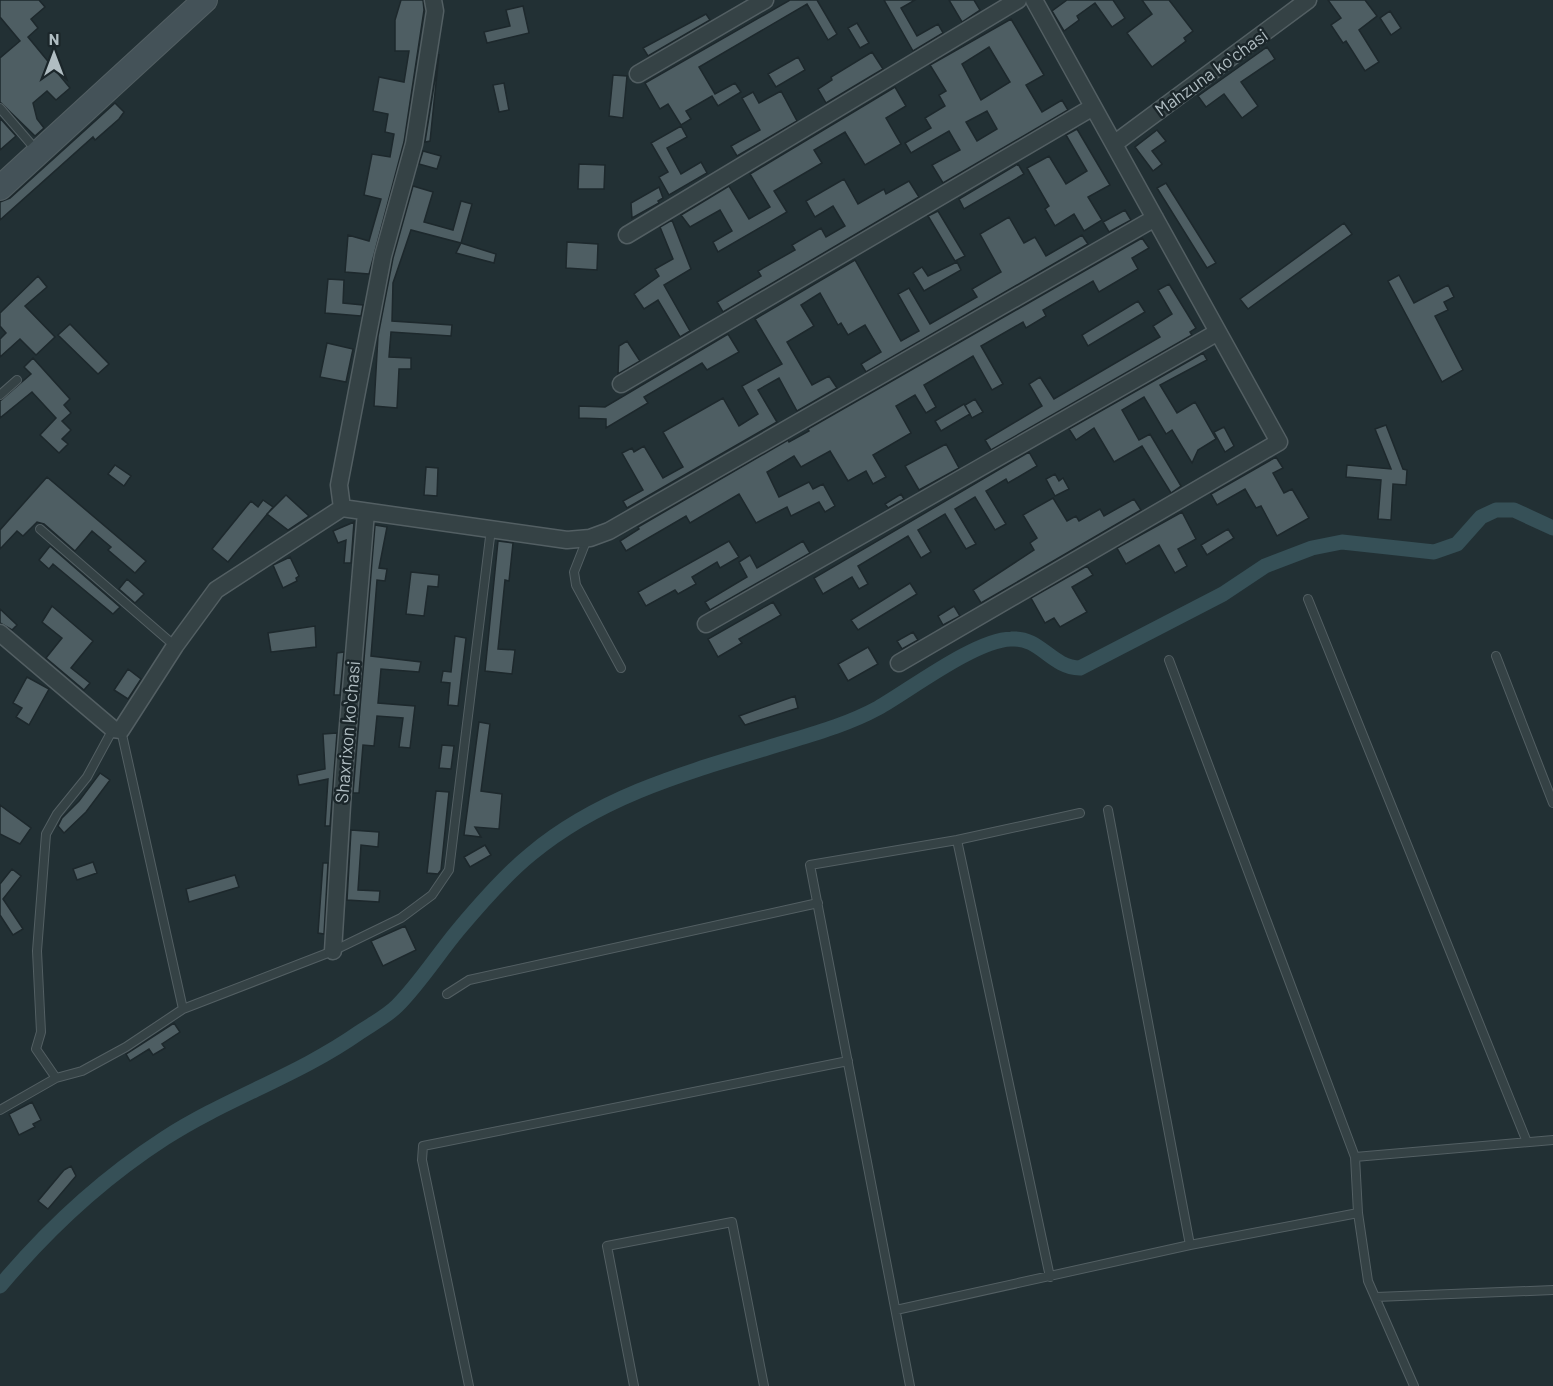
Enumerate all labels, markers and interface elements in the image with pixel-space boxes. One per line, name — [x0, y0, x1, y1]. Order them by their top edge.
north arrow — [24, 24, 84, 84]
street label: Mahzuna koʻchasi — [1150, 24, 1272, 120]
text: N — [49, 29, 59, 48]
street label: Shaxrixon koʻchasi — [330, 660, 364, 804]

